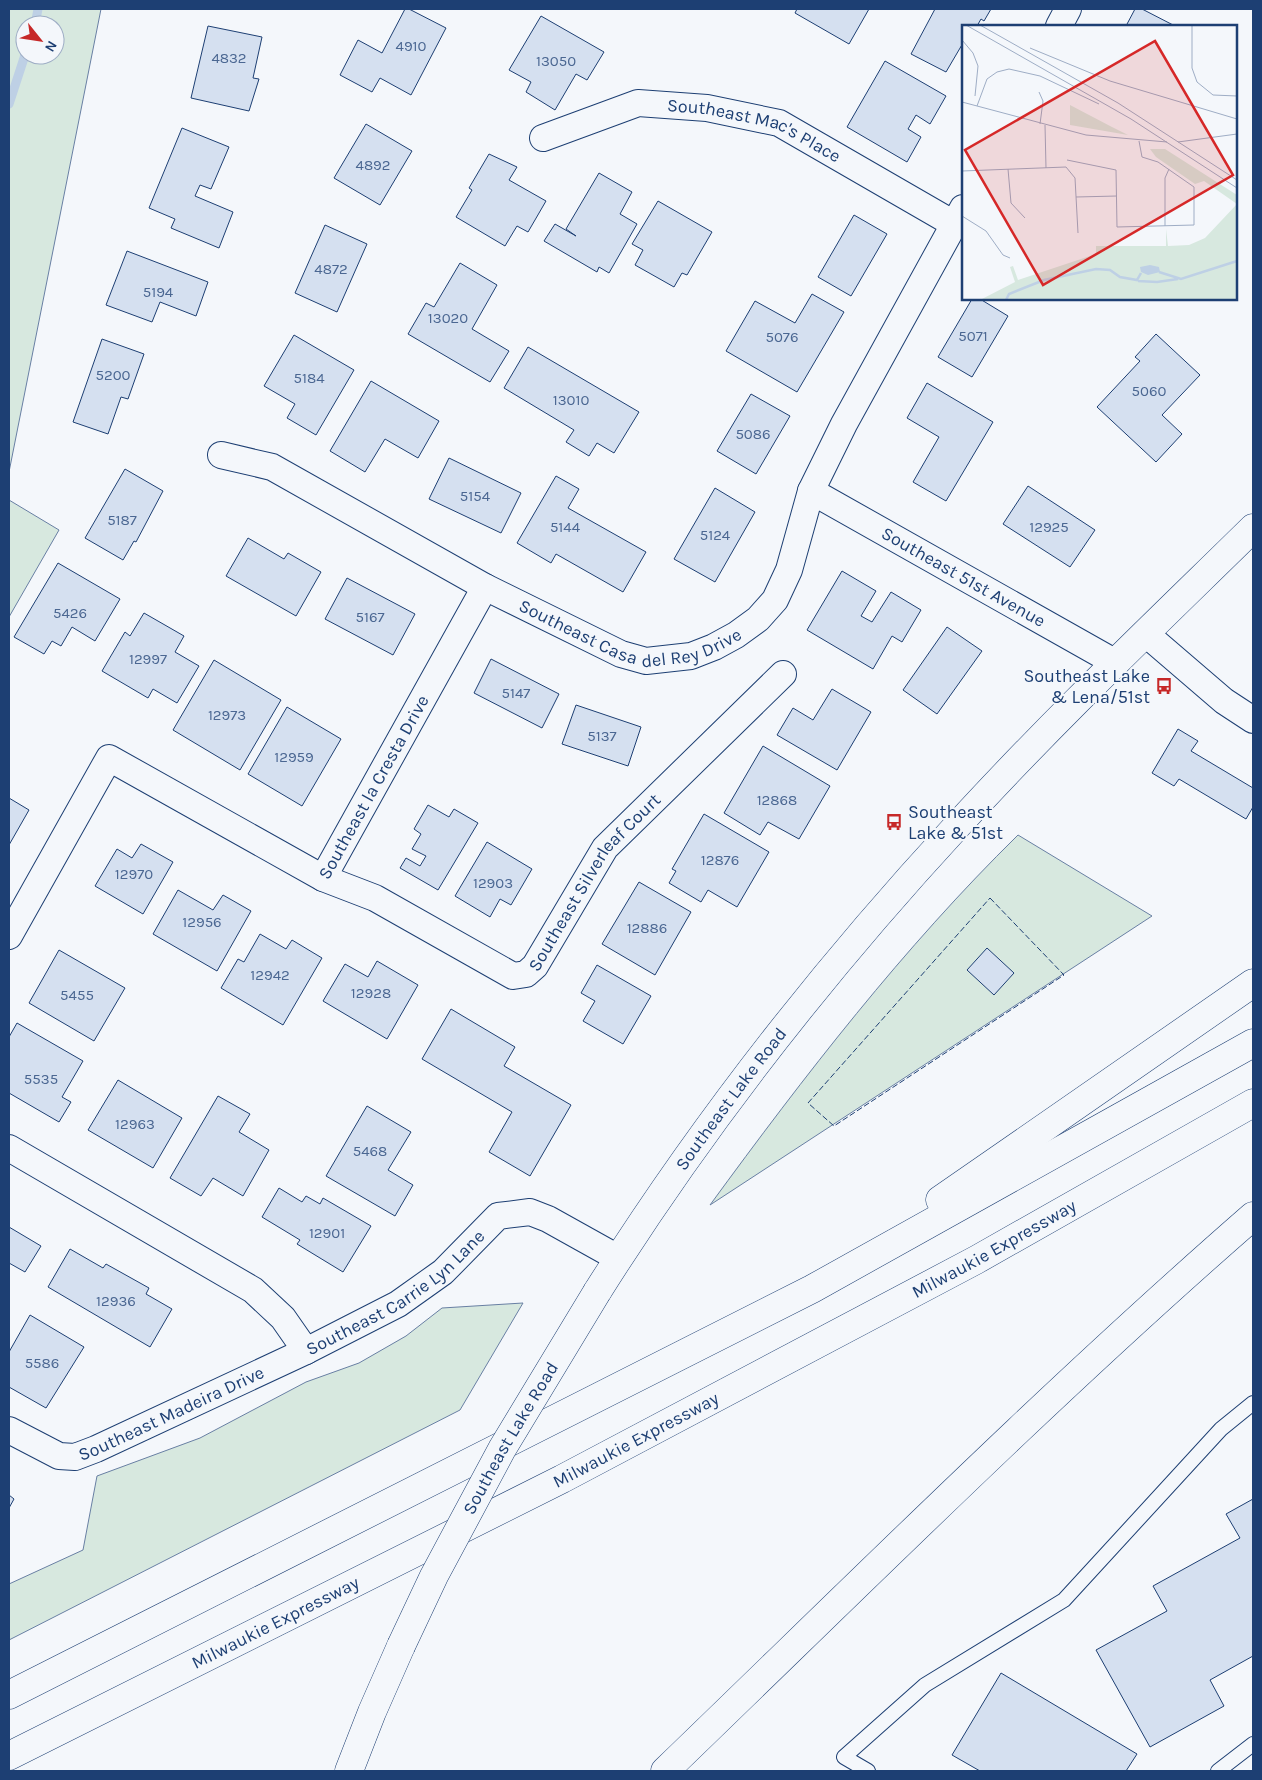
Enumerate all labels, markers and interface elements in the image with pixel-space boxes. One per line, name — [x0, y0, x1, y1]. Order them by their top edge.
north arrow — [15, 15, 65, 65]
inset map — [962, 25, 1237, 300]
house number: 4910 — [396, 37, 427, 55]
text: N — [41, 38, 61, 55]
house number: 4832 — [211, 49, 247, 67]
house number: 13050 — [536, 52, 576, 70]
street label: Southeast Mac's Place — [666, 94, 845, 167]
house number: 4892 — [356, 156, 391, 174]
house number: 4872 — [314, 260, 348, 278]
house number: 5194 — [143, 283, 174, 301]
house number: 13020 — [428, 309, 468, 327]
house number: 5071 — [958, 327, 988, 345]
house number: 5076 — [766, 328, 799, 346]
house number: 5200 — [96, 366, 131, 384]
house number: 5184 — [293, 369, 325, 387]
house number: 5060 — [1132, 382, 1167, 400]
house number: 13010 — [553, 391, 589, 409]
house number: 5086 — [735, 425, 771, 443]
house number: 5154 — [460, 487, 491, 505]
house number: 5187 — [107, 511, 137, 529]
house number: 5144 — [550, 518, 581, 536]
house number: 12925 — [1029, 518, 1069, 536]
street label: Southeast 51st Avenue — [877, 522, 1049, 632]
house number: 5124 — [700, 526, 731, 544]
street label: Southeast Casa del Rey Drive — [515, 594, 745, 672]
house number: 5426 — [53, 604, 87, 622]
house number: 5167 — [355, 608, 385, 626]
house number: 12997 — [129, 650, 167, 668]
place label: Southeast Lake & Lena/51st — [1023, 665, 1150, 708]
bus stop icon: Southeast Lake & Lena/51st — [1154, 676, 1174, 696]
house number: 5147 — [502, 684, 530, 702]
street label: Southeast la Cresta Drive — [313, 691, 434, 883]
house number: 12973 — [208, 706, 246, 724]
house number: 5137 — [587, 727, 617, 745]
house number: 12959 — [274, 748, 314, 766]
street label: Southeast Silverleaf Court — [523, 789, 665, 975]
house number: 12868 — [757, 791, 797, 809]
place label: Southeast Lake & 51st — [908, 801, 1003, 844]
bus stop icon: Southeast Lake & 51st — [884, 812, 904, 832]
house number: 12876 — [701, 851, 739, 869]
house number: 12970 — [115, 865, 153, 883]
house number: 12903 — [473, 874, 513, 892]
house number: 12956 — [182, 913, 222, 931]
house number: 12886 — [627, 919, 667, 937]
house number: 12942 — [250, 966, 290, 984]
house number: 12928 — [351, 984, 391, 1002]
house number: 5455 — [60, 986, 94, 1004]
street label: Southeast Lake Road — [671, 1023, 791, 1175]
house number: 5535 — [24, 1070, 58, 1088]
house number: 12963 — [115, 1115, 155, 1133]
house number: 5468 — [353, 1142, 387, 1160]
street label: Milwaukie Expressway — [908, 1194, 1081, 1303]
house number: 12901 — [309, 1224, 345, 1242]
street label: Southeast Carrie Lyn Lane — [302, 1225, 489, 1360]
house number: 12936 — [96, 1292, 136, 1310]
house number: 5586 — [25, 1354, 59, 1372]
street label: Southeast Lake Road — [458, 1358, 563, 1518]
street label: Southeast Madeira Drive — [75, 1361, 268, 1466]
street label: Milwaukie Expressway — [549, 1387, 723, 1493]
street label: Milwaukie Expressway — [188, 1571, 363, 1674]

